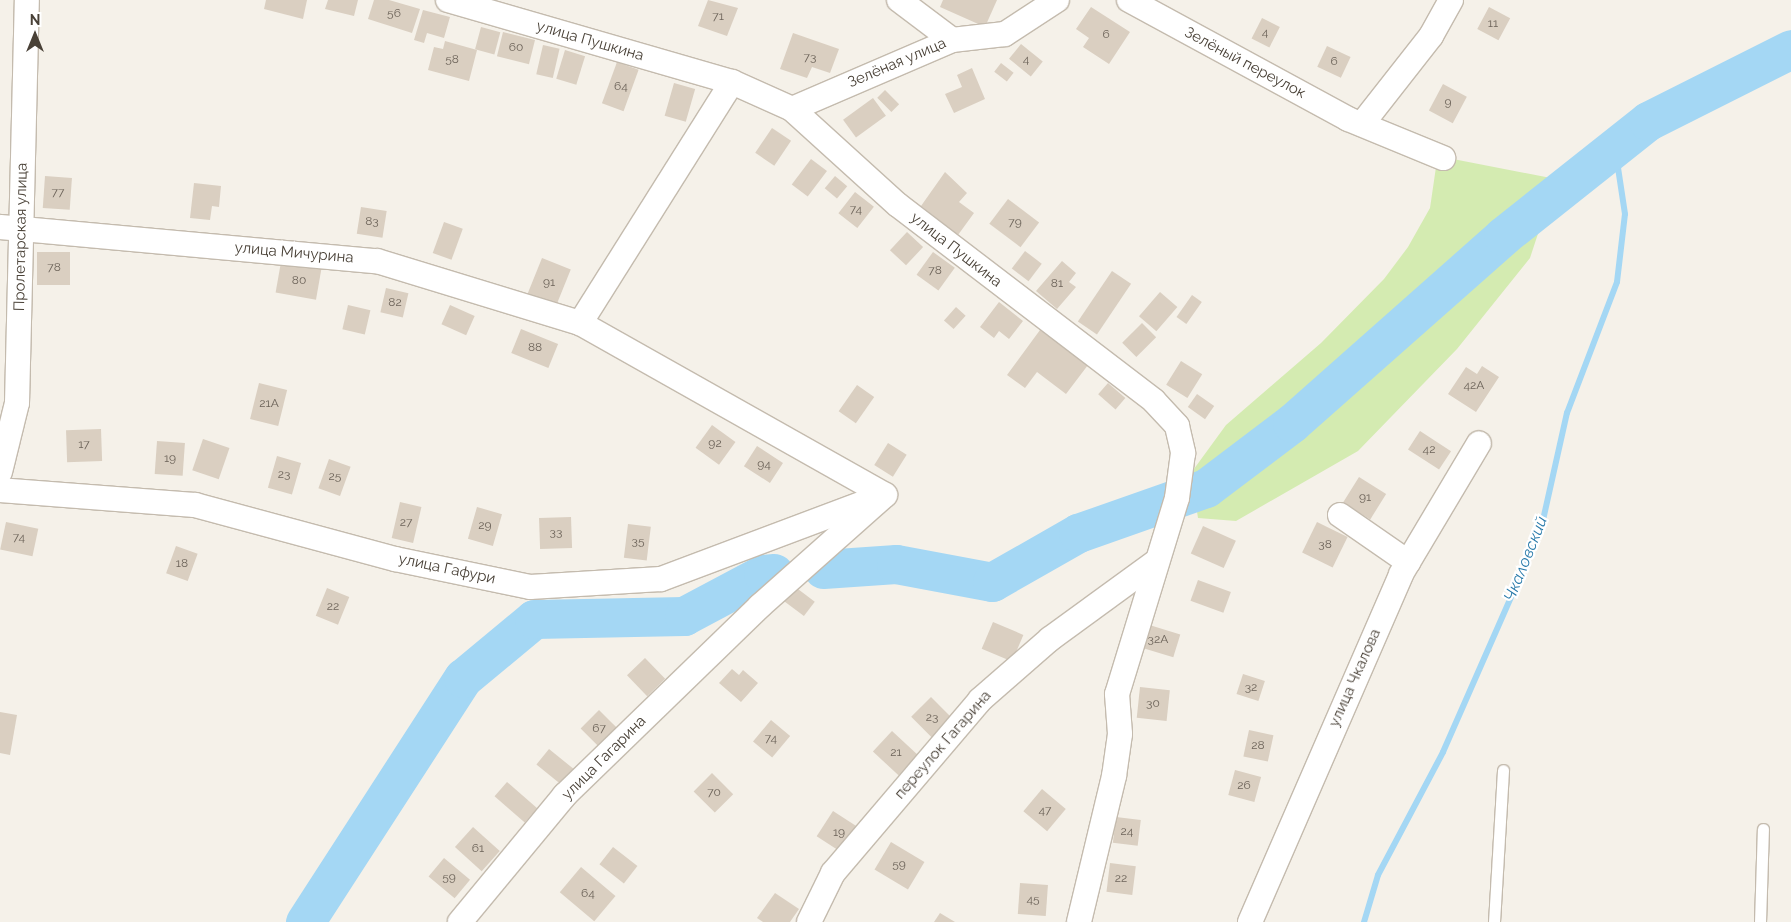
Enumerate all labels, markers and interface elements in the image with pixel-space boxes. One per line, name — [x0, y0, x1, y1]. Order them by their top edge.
house number: 56 — [387, 7, 401, 21]
north arrow — [10, 10, 60, 60]
house number: 71 — [712, 10, 724, 24]
text: N — [30, 12, 40, 28]
street label: улица Пушкина — [534, 17, 646, 65]
house number: 11 — [1488, 17, 1498, 31]
street label: Зелёный переулок — [1181, 23, 1309, 103]
house number: 4 — [1262, 26, 1268, 40]
house number: 6 — [1102, 28, 1110, 42]
street label: Зелёная улица — [845, 34, 949, 92]
house number: 60 — [509, 41, 523, 55]
house number: 73 — [804, 51, 816, 65]
house number: 58 — [445, 53, 459, 67]
house number: 4 — [1023, 53, 1029, 67]
house number: 6 — [1330, 55, 1338, 69]
house number: 64 — [614, 80, 628, 94]
house number: 9 — [1444, 96, 1452, 110]
street label: Пролетарская улица — [11, 162, 31, 312]
house number: 77 — [52, 186, 64, 200]
house number: 74 — [850, 203, 862, 217]
street label: улица Пушкина — [907, 209, 1005, 291]
house number: 83 — [365, 215, 379, 229]
house number: 79 — [1008, 216, 1022, 230]
street label: улица Мичурина — [234, 239, 354, 267]
house number: 78 — [47, 261, 61, 275]
house number: 78 — [928, 264, 942, 278]
house number: 80 — [292, 274, 306, 288]
house number: 91 — [543, 276, 555, 290]
house number: 81 — [1051, 277, 1063, 291]
house number: 82 — [388, 296, 402, 310]
house number: 88 — [528, 341, 542, 355]
house number: 42А — [1464, 379, 1484, 393]
house number: 21А — [259, 397, 279, 411]
house number: 92 — [708, 437, 722, 451]
house number: 17 — [78, 438, 90, 452]
house number: 42 — [1423, 443, 1435, 457]
house number: 19 — [164, 452, 176, 466]
house number: 94 — [757, 458, 771, 472]
house number: 23 — [278, 468, 290, 482]
house number: 25 — [329, 470, 341, 484]
house number: 91 — [1359, 491, 1371, 505]
water label: Чкаловский — [1500, 514, 1552, 604]
house number: 27 — [400, 516, 412, 530]
house number: 29 — [478, 519, 492, 533]
house number: 33 — [550, 526, 562, 540]
house number: 74 — [13, 531, 25, 545]
house number: 35 — [632, 535, 644, 549]
house number: 38 — [1318, 538, 1332, 552]
street label: улица Гафури — [397, 550, 497, 588]
house number: 18 — [176, 557, 188, 571]
house number: 22 — [327, 600, 339, 614]
street label: улица Чкалова — [1325, 626, 1385, 730]
house number: 32А — [1148, 633, 1168, 647]
house number: 32 — [1245, 681, 1257, 695]
street label: переулок Гагарина — [891, 687, 995, 803]
house number: 30 — [1146, 697, 1160, 711]
house number: 23 — [926, 711, 938, 725]
street label: улица Гагарина — [558, 712, 650, 804]
house number: 67 — [592, 722, 606, 736]
house number: 74 — [765, 732, 777, 746]
house number: 28 — [1251, 739, 1265, 753]
house number: 21 — [890, 746, 902, 760]
house number: 26 — [1237, 779, 1251, 793]
house number: 70 — [707, 786, 721, 800]
house number: 47 — [1039, 804, 1051, 818]
house number: 24 — [1121, 825, 1133, 839]
house number: 19 — [833, 826, 845, 840]
house number: 61 — [472, 842, 484, 856]
house number: 59 — [892, 858, 906, 872]
house number: 59 — [442, 871, 456, 885]
house number: 22 — [1115, 872, 1127, 886]
house number: 64 — [581, 887, 595, 901]
house number: 45 — [1026, 893, 1040, 907]

